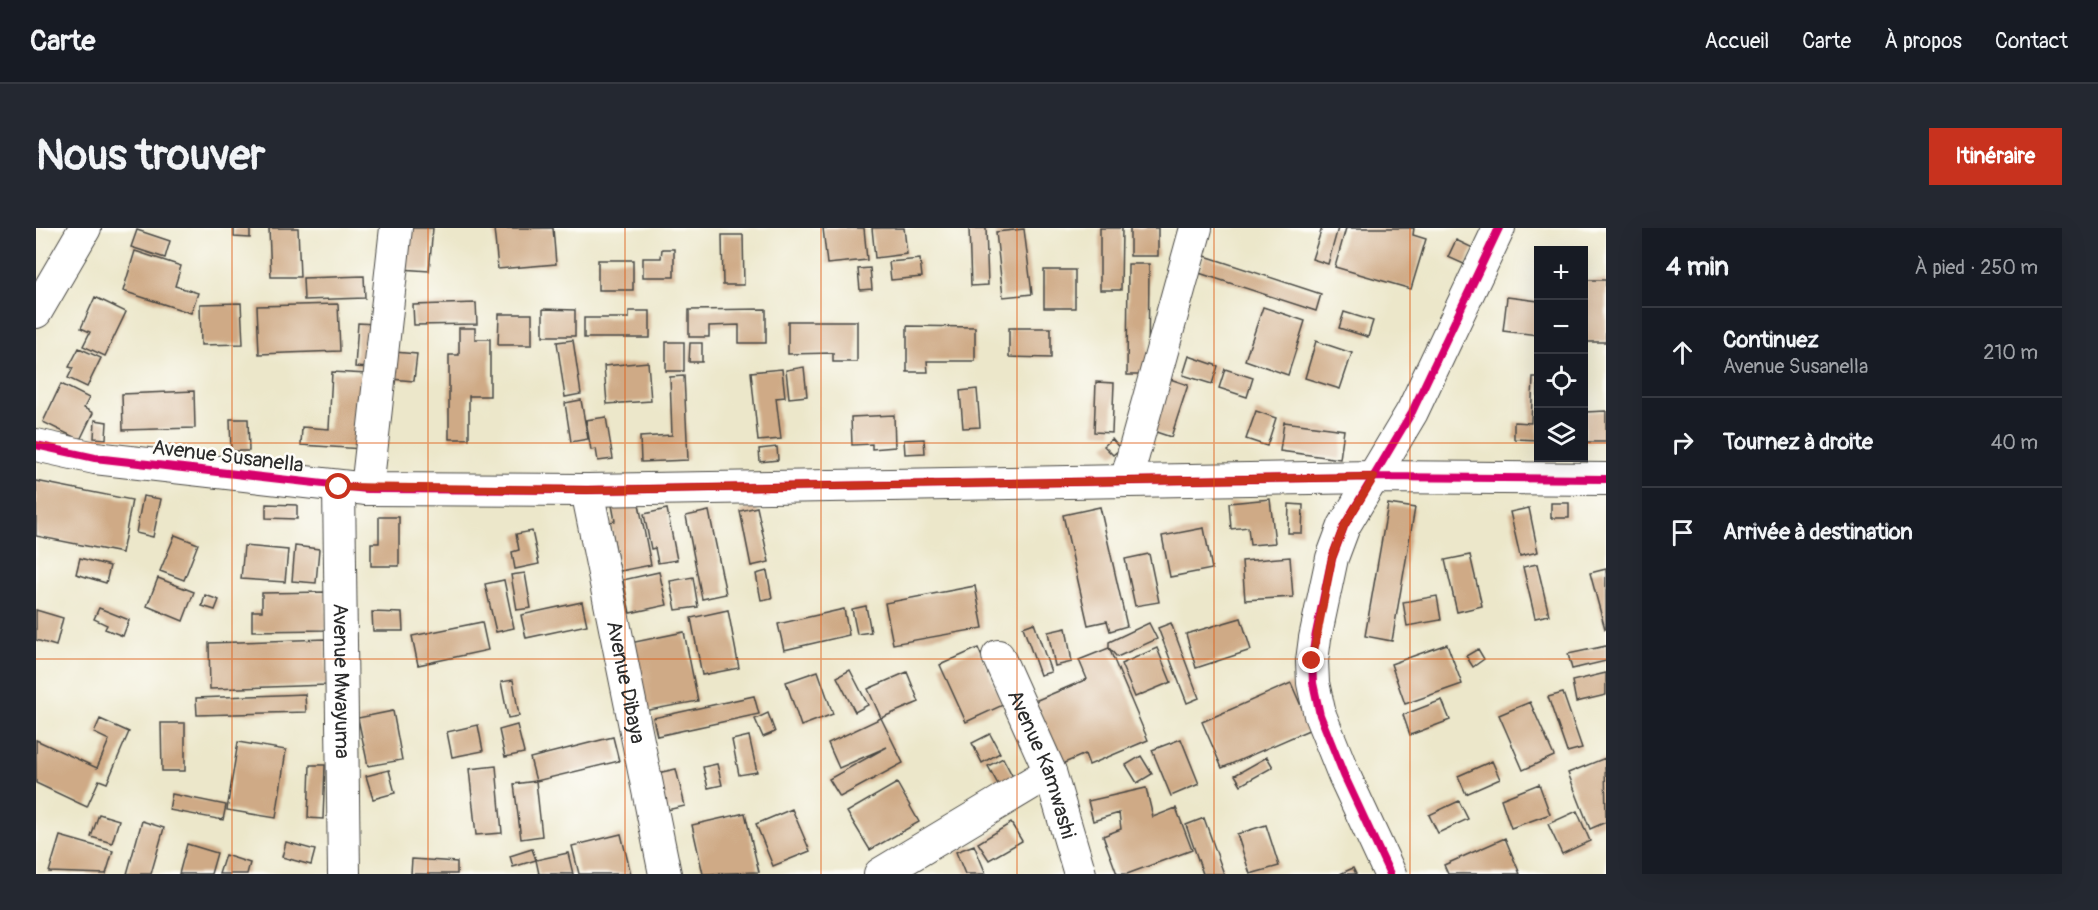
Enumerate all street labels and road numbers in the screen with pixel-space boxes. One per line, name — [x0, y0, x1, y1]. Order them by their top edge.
street label: Avenue Susanella — [151, 434, 305, 479]
street label: Avenue Mwayuma — [327, 603, 356, 759]
street label: Avenue Dibaya — [600, 618, 651, 746]
street label: Avenue Kamwashi — [1001, 686, 1082, 842]

